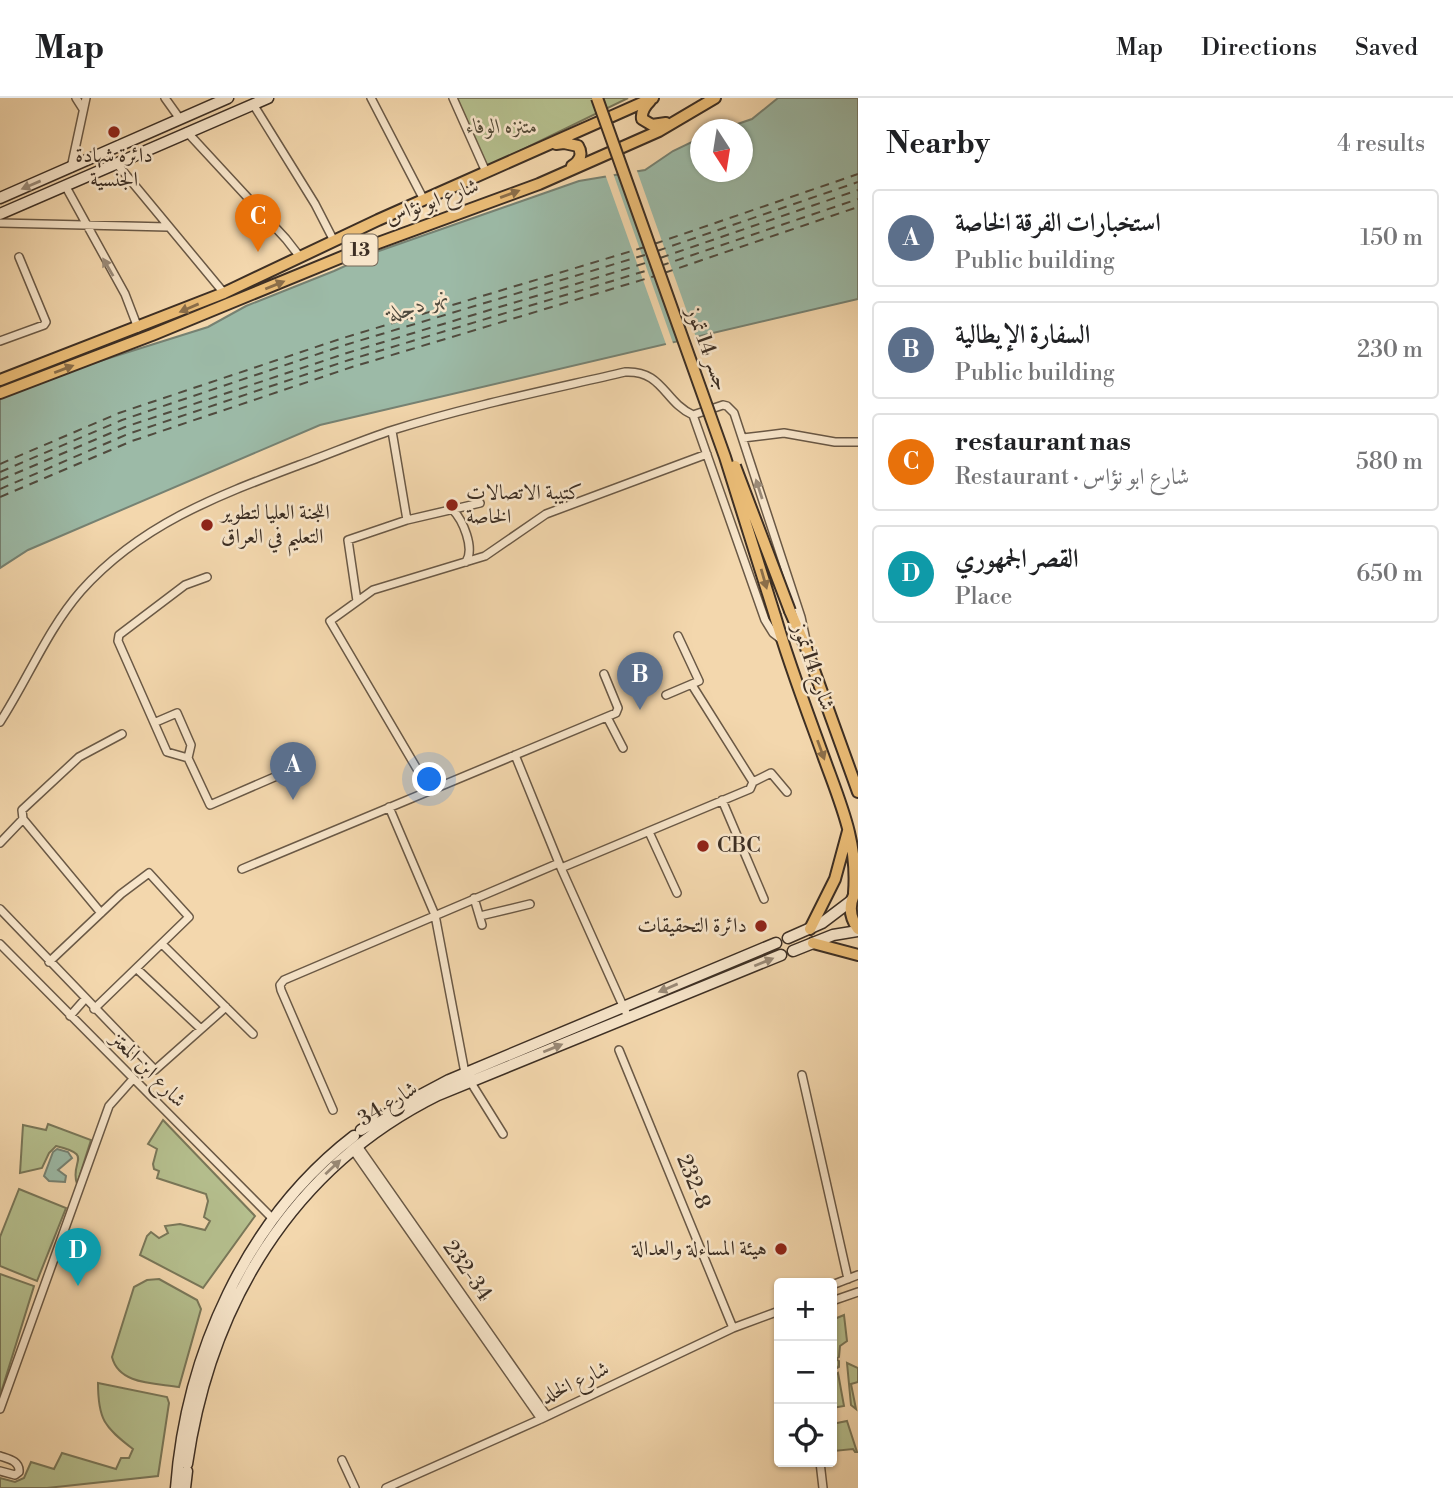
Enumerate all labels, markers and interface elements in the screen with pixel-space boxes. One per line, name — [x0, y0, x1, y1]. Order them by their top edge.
text: Map — [35, 28, 104, 69]
text: Map — [1116, 33, 1163, 63]
text: Directions — [1201, 33, 1317, 63]
text: Saved — [1355, 33, 1418, 63]
park label: متنزه الوفاء — [466, 114, 538, 140]
north arrow — [690, 119, 753, 182]
marker: دائرة شهادة الجنسية — [106, 124, 122, 140]
text: Nearby — [886, 125, 990, 163]
text: 4 results — [1337, 130, 1425, 158]
place label: دائرة شهادة الجنسية — [75, 143, 153, 193]
street label: شارع ابو نؤاس — [382, 173, 484, 235]
one-way arrow — [21, 179, 41, 191]
one-way arrow — [500, 188, 521, 199]
pin: C — [235, 194, 281, 252]
text: استخبارات الفرقة الخاصة — [955, 207, 1161, 239]
text: A — [903, 224, 919, 252]
text: 150 m — [1360, 224, 1423, 252]
road number: 13 — [342, 234, 378, 266]
text: Public building — [955, 247, 1115, 275]
one-way arrow — [102, 257, 114, 276]
one-way arrow — [265, 279, 286, 290]
water label: نهر دجلة — [381, 281, 452, 330]
street label: جسر 14 تموز — [679, 302, 734, 395]
one-way arrow — [178, 303, 199, 314]
text: السفارة الإيطالية — [955, 319, 1090, 351]
text: B — [902, 336, 920, 364]
text: 230 m — [1357, 336, 1423, 364]
text: Public building — [955, 359, 1115, 387]
one-way arrow — [53, 363, 74, 374]
text: restaurant nas — [955, 426, 1131, 458]
text: C — [903, 448, 919, 476]
text: 580 m — [1356, 448, 1423, 476]
text: Restaurant · شارع ابو نؤاس — [955, 463, 1189, 491]
one-way arrow — [754, 478, 764, 499]
place label: كتيبة الاتصالات الخاصة — [466, 480, 582, 530]
marker: كتيبة الاتصالات الخاصة — [444, 497, 460, 513]
place label: اللجنة العليا لتطوير التعليم في العراق — [219, 500, 330, 557]
marker: اللجنة العليا لتطوير التعليم في العراق — [199, 517, 215, 533]
text: القصر الجمهوري — [955, 543, 1079, 575]
text: D — [902, 560, 920, 588]
text: 650 m — [1356, 560, 1423, 588]
one-way arrow — [760, 569, 770, 590]
text: Place — [955, 583, 1012, 611]
street label: شارع 14 تموز — [782, 618, 840, 715]
pin: B — [617, 652, 663, 710]
one-way arrow — [816, 739, 827, 760]
pin: A — [270, 742, 316, 800]
your location — [412, 762, 446, 796]
place label: CBC — [717, 833, 761, 859]
marker: CBC — [695, 838, 711, 854]
place label: دائرة التحقيقات — [637, 913, 747, 939]
marker: دائرة التحقيقات — [753, 918, 769, 934]
one-way arrow — [754, 957, 775, 968]
one-way arrow — [658, 982, 678, 994]
street label: شارع ابن المعتز — [100, 1025, 191, 1116]
one-way arrow — [543, 1042, 564, 1053]
street label: شارع 34 — [353, 1076, 425, 1136]
street label: 232-8 — [670, 1151, 716, 1213]
one-way arrow — [324, 1160, 341, 1176]
pin: D — [55, 1228, 101, 1286]
street label: 232-34 — [437, 1236, 497, 1306]
place label: هيئة المساءلة والعدالة — [631, 1236, 767, 1262]
marker: هيئة المساءلة والعدالة — [773, 1241, 789, 1257]
map controls — [774, 1278, 837, 1467]
button: + — [774, 1278, 837, 1341]
button: − — [774, 1341, 837, 1404]
street label: شارع الخلد — [537, 1356, 615, 1414]
button: locate — [774, 1404, 837, 1467]

